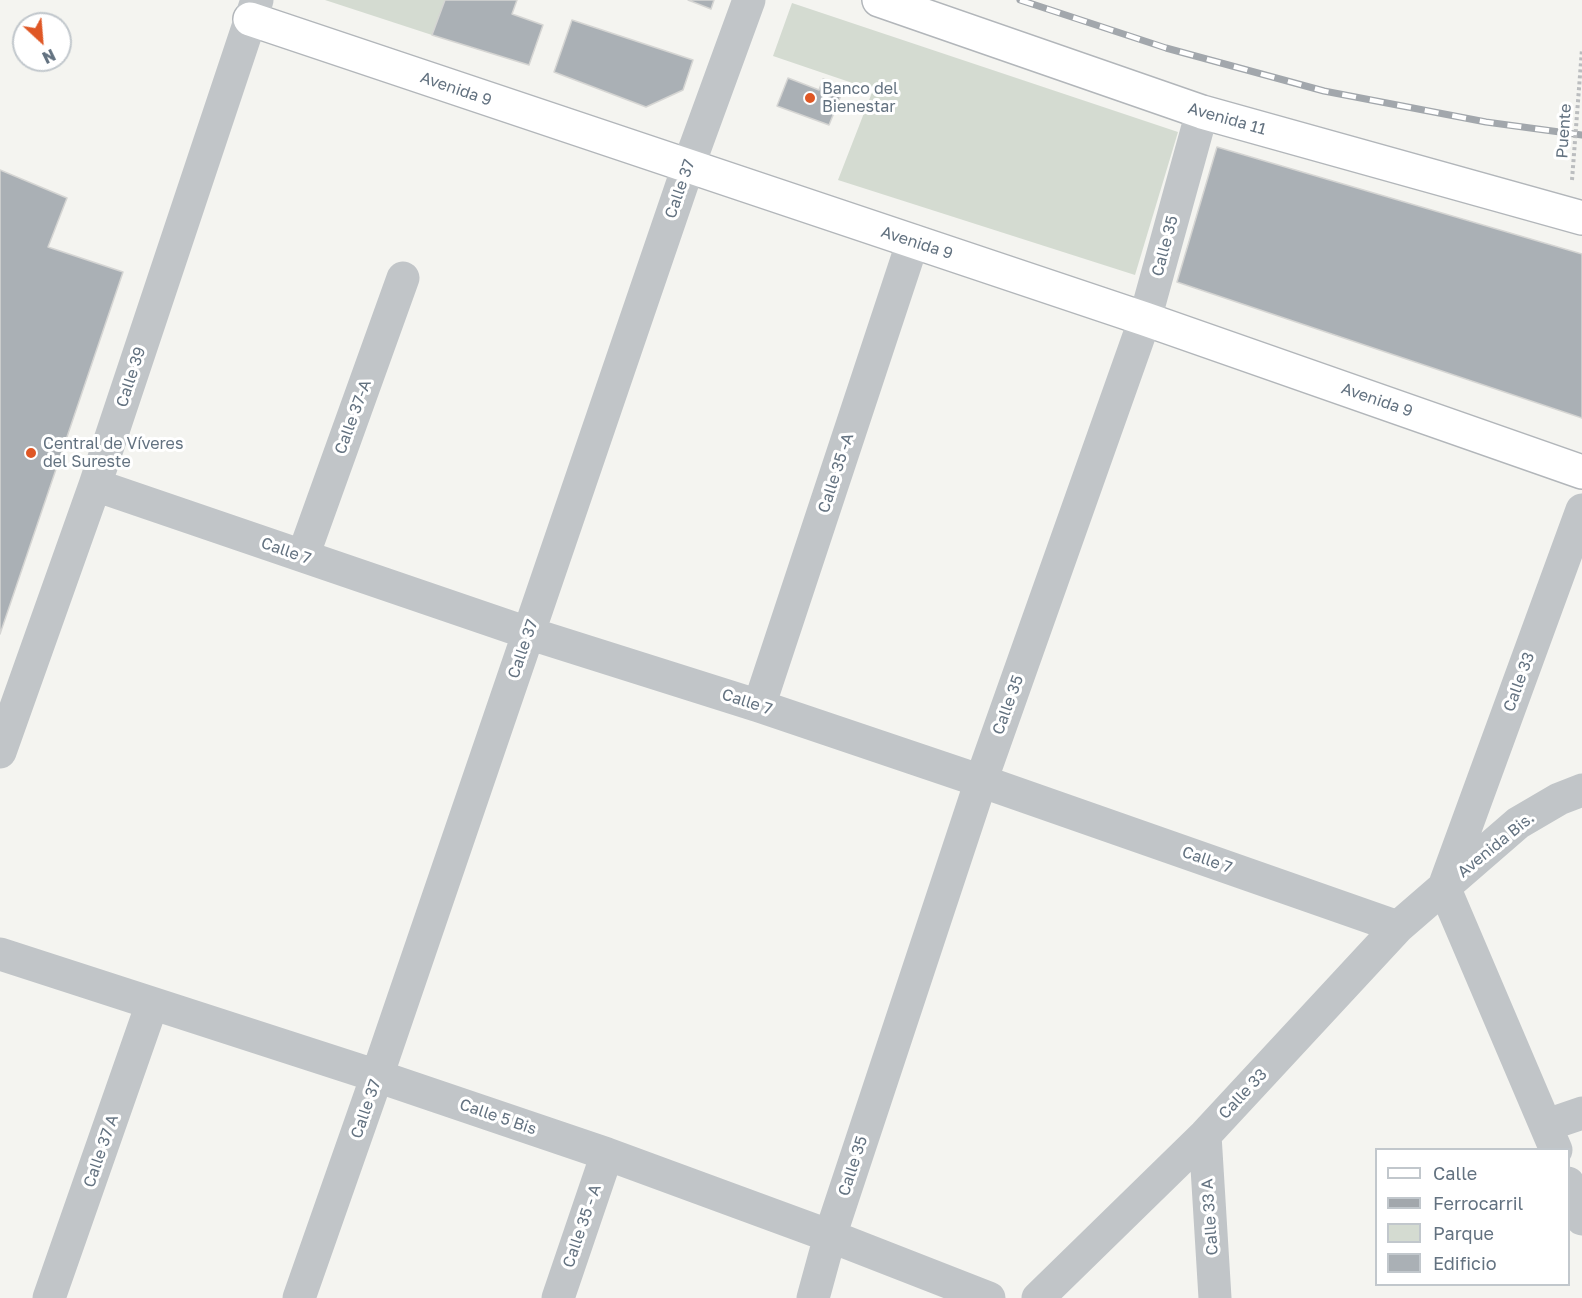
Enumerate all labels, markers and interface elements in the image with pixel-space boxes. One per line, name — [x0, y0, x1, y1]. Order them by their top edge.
north arrow — [12, 12, 72, 72]
text: N — [39, 45, 59, 68]
street label: Avenida 9 — [418, 68, 494, 110]
place label: Banco del Bienestar — [822, 79, 898, 117]
marker: Banco del Bienestar — [803, 91, 817, 105]
street label: Avenida 11 — [1186, 99, 1268, 139]
street label: Puente — [1553, 103, 1575, 159]
street label: Calle 37 — [661, 157, 699, 221]
street label: Calle 35 — [1148, 214, 1182, 278]
street label: Avenida 9 — [879, 222, 955, 264]
street label: Calle 39 — [112, 344, 150, 410]
street label: Calle 37-A — [331, 377, 375, 457]
street label: Avenida 9 — [1339, 379, 1415, 421]
street label: Calle 35 -A — [814, 431, 858, 515]
place label: Central de Víveres del Sureste — [43, 434, 183, 472]
marker: Central de Víveres del Sureste — [24, 446, 38, 460]
street label: Calle 7 — [258, 533, 314, 569]
street label: Calle 37 — [504, 617, 542, 681]
street label: Calle 33 — [1499, 650, 1539, 714]
street label: Calle 35 — [988, 673, 1028, 737]
street label: Calle 7 — [719, 685, 775, 719]
street label: Avenida Bis. — [1454, 808, 1538, 882]
street label: Calle 7 — [1179, 842, 1235, 878]
street label: Calle 33 — [1215, 1065, 1271, 1123]
street label: Calle 37 — [347, 1077, 385, 1141]
street label: Calle 5 Bis — [457, 1095, 539, 1139]
street label: Calle 37 A — [80, 1112, 122, 1190]
street label: Calle 35 — [834, 1134, 872, 1198]
legend — [1375, 1148, 1570, 1286]
text: Calle — [1433, 1162, 1477, 1184]
street label: Calle 33 A — [1198, 1178, 1222, 1256]
street label: Calle 35 - A — [559, 1182, 605, 1270]
text: Ferrocarril — [1433, 1192, 1523, 1214]
text: Parque — [1433, 1222, 1494, 1244]
text: Edificio — [1433, 1252, 1497, 1274]

